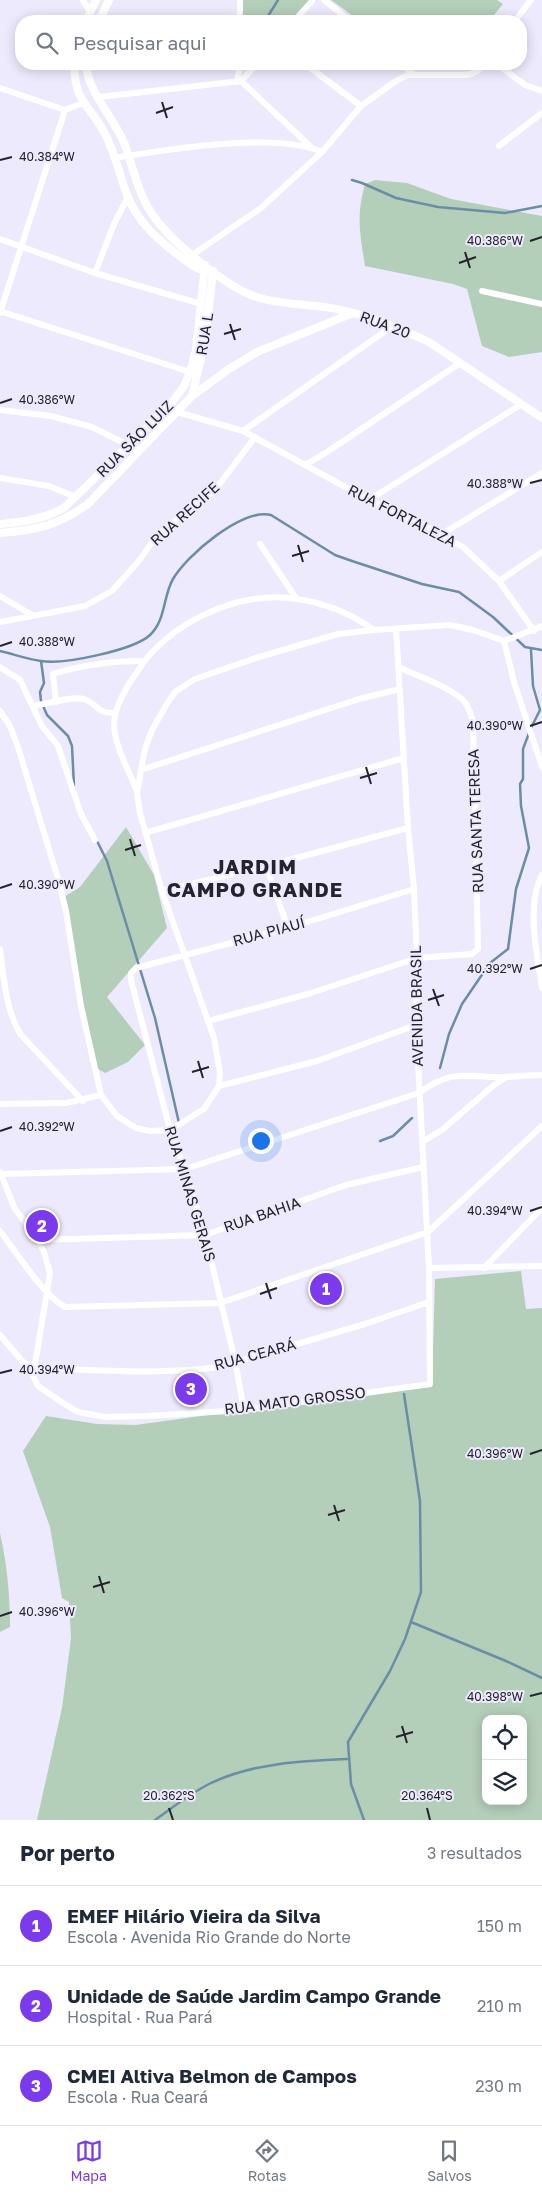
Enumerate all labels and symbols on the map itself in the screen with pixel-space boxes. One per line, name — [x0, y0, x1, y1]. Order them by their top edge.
text: 40.384°W — [19, 149, 75, 164]
text: 40.386°W — [467, 233, 524, 248]
street label: RUA 20 — [358, 307, 413, 341]
street label: RUA L — [192, 311, 216, 356]
text: 40.386°W — [19, 392, 76, 407]
street label: RUA SÃO LUIZ — [92, 396, 176, 480]
text: 40.388°W — [467, 476, 524, 491]
street label: RUA RECIFE — [146, 478, 223, 549]
street label: RUA FORTALEZA — [345, 480, 460, 550]
text: 40.388°W — [19, 634, 76, 649]
text: 40.390°W — [467, 718, 524, 733]
street label: RUA SANTA TERESA — [463, 749, 487, 894]
district label: JARDIM CAMPO GRANDE — [167, 854, 343, 901]
text: 40.390°W — [19, 877, 76, 892]
street label: RUA PIAUÍ — [231, 912, 308, 949]
street label: AVENIDA BRASIL — [406, 945, 426, 1067]
text: 40.392°W — [467, 961, 523, 976]
text: 40.392°W — [19, 1119, 75, 1134]
street label: RUA MINAS GERAIS — [162, 1124, 220, 1264]
your location — [248, 1128, 274, 1154]
street label: RUA BAHIA — [221, 1192, 303, 1236]
text: 40.394°W — [467, 1203, 523, 1218]
pin: 2 — [26, 1207, 58, 1245]
pin: 1 — [310, 1270, 342, 1308]
street label: RUA CEARÁ — [212, 1334, 298, 1374]
text: 40.394°W — [19, 1362, 75, 1377]
pin: 3 — [175, 1370, 207, 1408]
street label: RUA MATO GROSSO — [223, 1382, 367, 1418]
text: 40.396°W — [467, 1446, 524, 1461]
text: 40.396°W — [19, 1604, 76, 1619]
text: 40.398°W — [467, 1689, 524, 1704]
text: 20.362°S — [143, 1788, 195, 1803]
text: 20.364°S — [401, 1788, 453, 1803]

